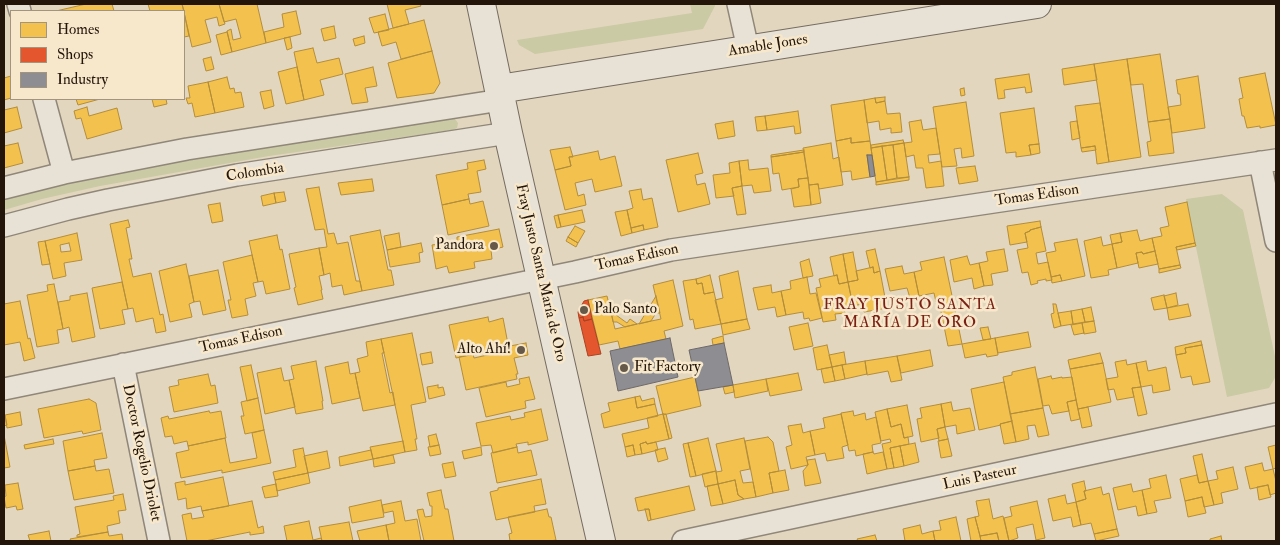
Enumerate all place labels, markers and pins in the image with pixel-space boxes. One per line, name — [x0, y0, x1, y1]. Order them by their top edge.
place label: Pandora — [435, 237, 484, 255]
marker: Pandora — [488, 240, 500, 252]
place label: Palo Santo — [594, 301, 657, 319]
marker: Palo Santo — [578, 304, 590, 316]
place label: Alto Ahí! — [457, 341, 511, 359]
marker: Alto Ahí! — [515, 344, 527, 356]
place label: Fit Factory — [634, 359, 701, 377]
marker: Fit Factory — [618, 362, 630, 374]

